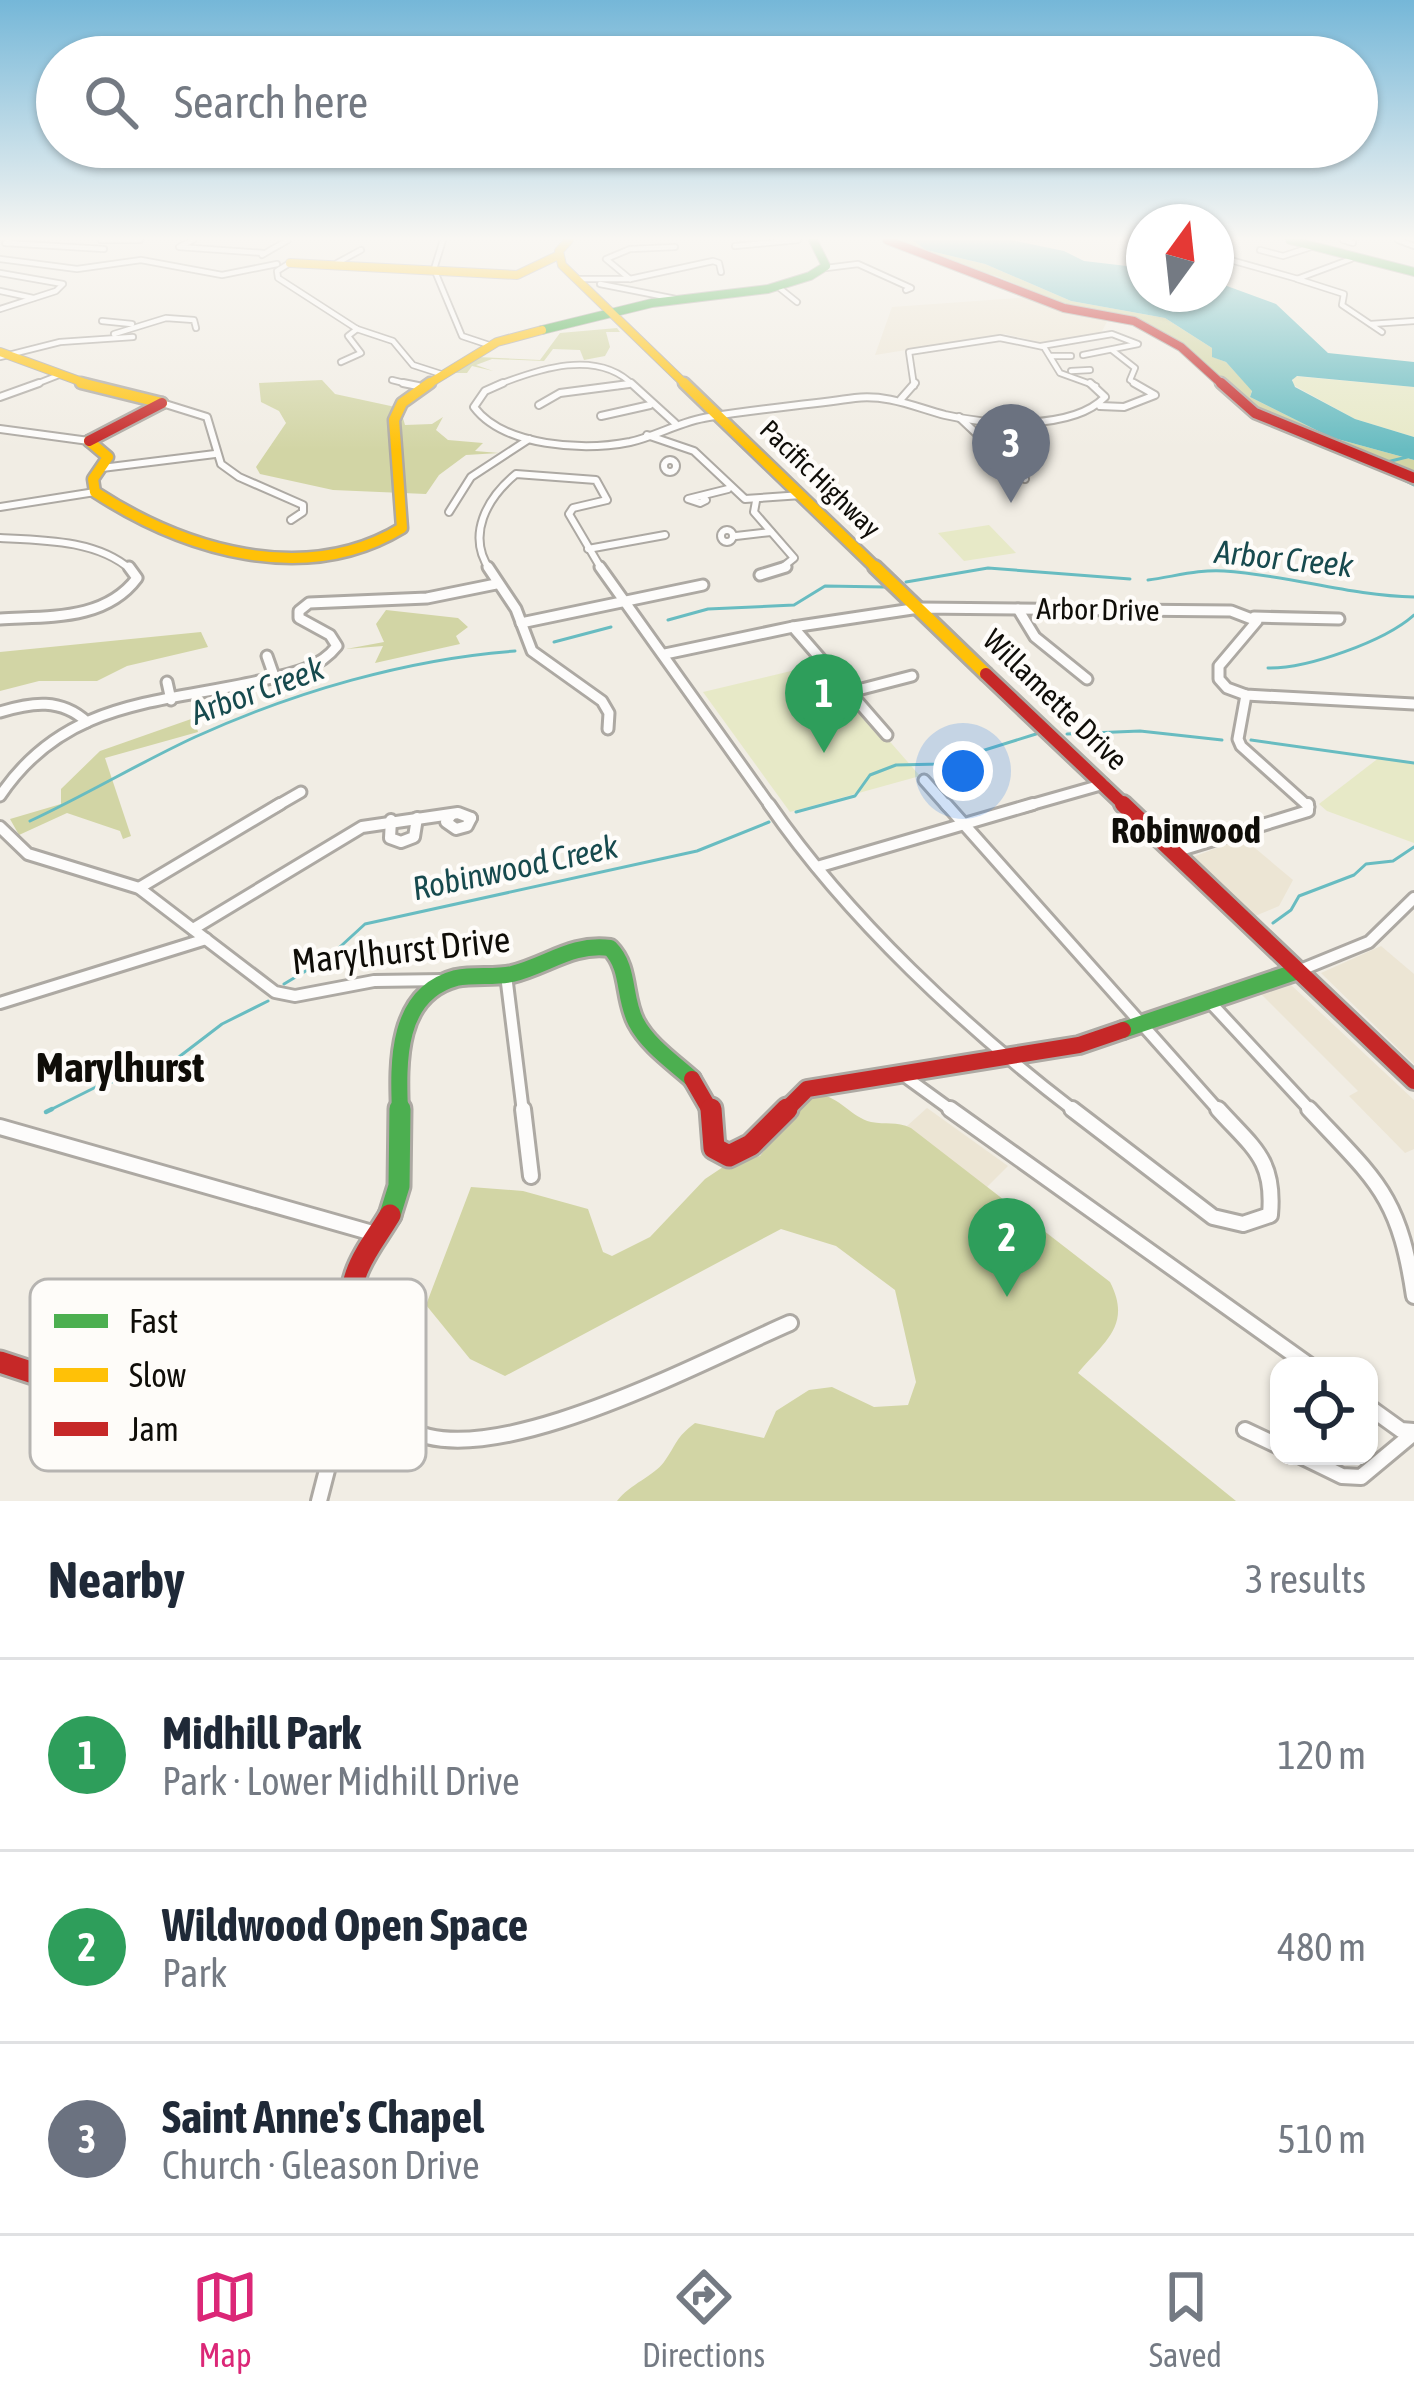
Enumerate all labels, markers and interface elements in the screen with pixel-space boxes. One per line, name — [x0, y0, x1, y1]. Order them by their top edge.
search box — [36, 36, 1378, 168]
icon: search — [78, 69, 144, 135]
text: Search here — [174, 76, 368, 128]
north arrow — [1126, 204, 1234, 312]
pin: 3 — [972, 404, 1050, 503]
street label: Pacific Highway — [754, 414, 887, 544]
water label: Arbor Creek — [1212, 532, 1355, 584]
street label: Arbor Drive — [1036, 591, 1160, 627]
street label: Willamette Drive — [977, 622, 1135, 776]
water label: Arbor Creek — [184, 648, 329, 732]
pin: 1 — [785, 654, 863, 753]
your location — [933, 741, 993, 801]
district label: Robinwood — [1111, 809, 1261, 851]
water label: Robinwood Creek — [409, 827, 622, 907]
street label: Marylhurst Drive — [290, 918, 512, 982]
district label: Marylhurst — [36, 1043, 204, 1091]
pin: 2 — [968, 1198, 1046, 1297]
legend — [30, 1279, 426, 1471]
text: Fast — [129, 1302, 178, 1340]
text: Slow — [129, 1356, 186, 1394]
map controls — [1270, 1357, 1378, 1465]
button: locate — [1270, 1357, 1378, 1465]
text: Jam — [129, 1410, 179, 1448]
text: Nearby — [48, 1550, 185, 1609]
text: 3 results — [1245, 1557, 1366, 1601]
text: Midhill Park — [162, 1707, 361, 1759]
text: 1 — [78, 1733, 96, 1777]
text: 120 m — [1278, 1733, 1366, 1777]
text: Park · Lower Midhill Drive — [162, 1759, 520, 1803]
text: Wildwood Open Space — [162, 1899, 528, 1951]
text: 2 — [78, 1925, 96, 1969]
text: 480 m — [1278, 1925, 1366, 1969]
text: Park — [162, 1951, 227, 1995]
text: Saint Anne's Chapel — [162, 2091, 484, 2143]
text: 3 — [78, 2117, 96, 2161]
text: 510 m — [1278, 2117, 1366, 2161]
text: Church · Gleason Drive — [162, 2143, 480, 2187]
tab: Map — [192, 2264, 258, 2374]
tab: Directions — [642, 2264, 765, 2374]
tab: Saved — [1149, 2264, 1222, 2374]

